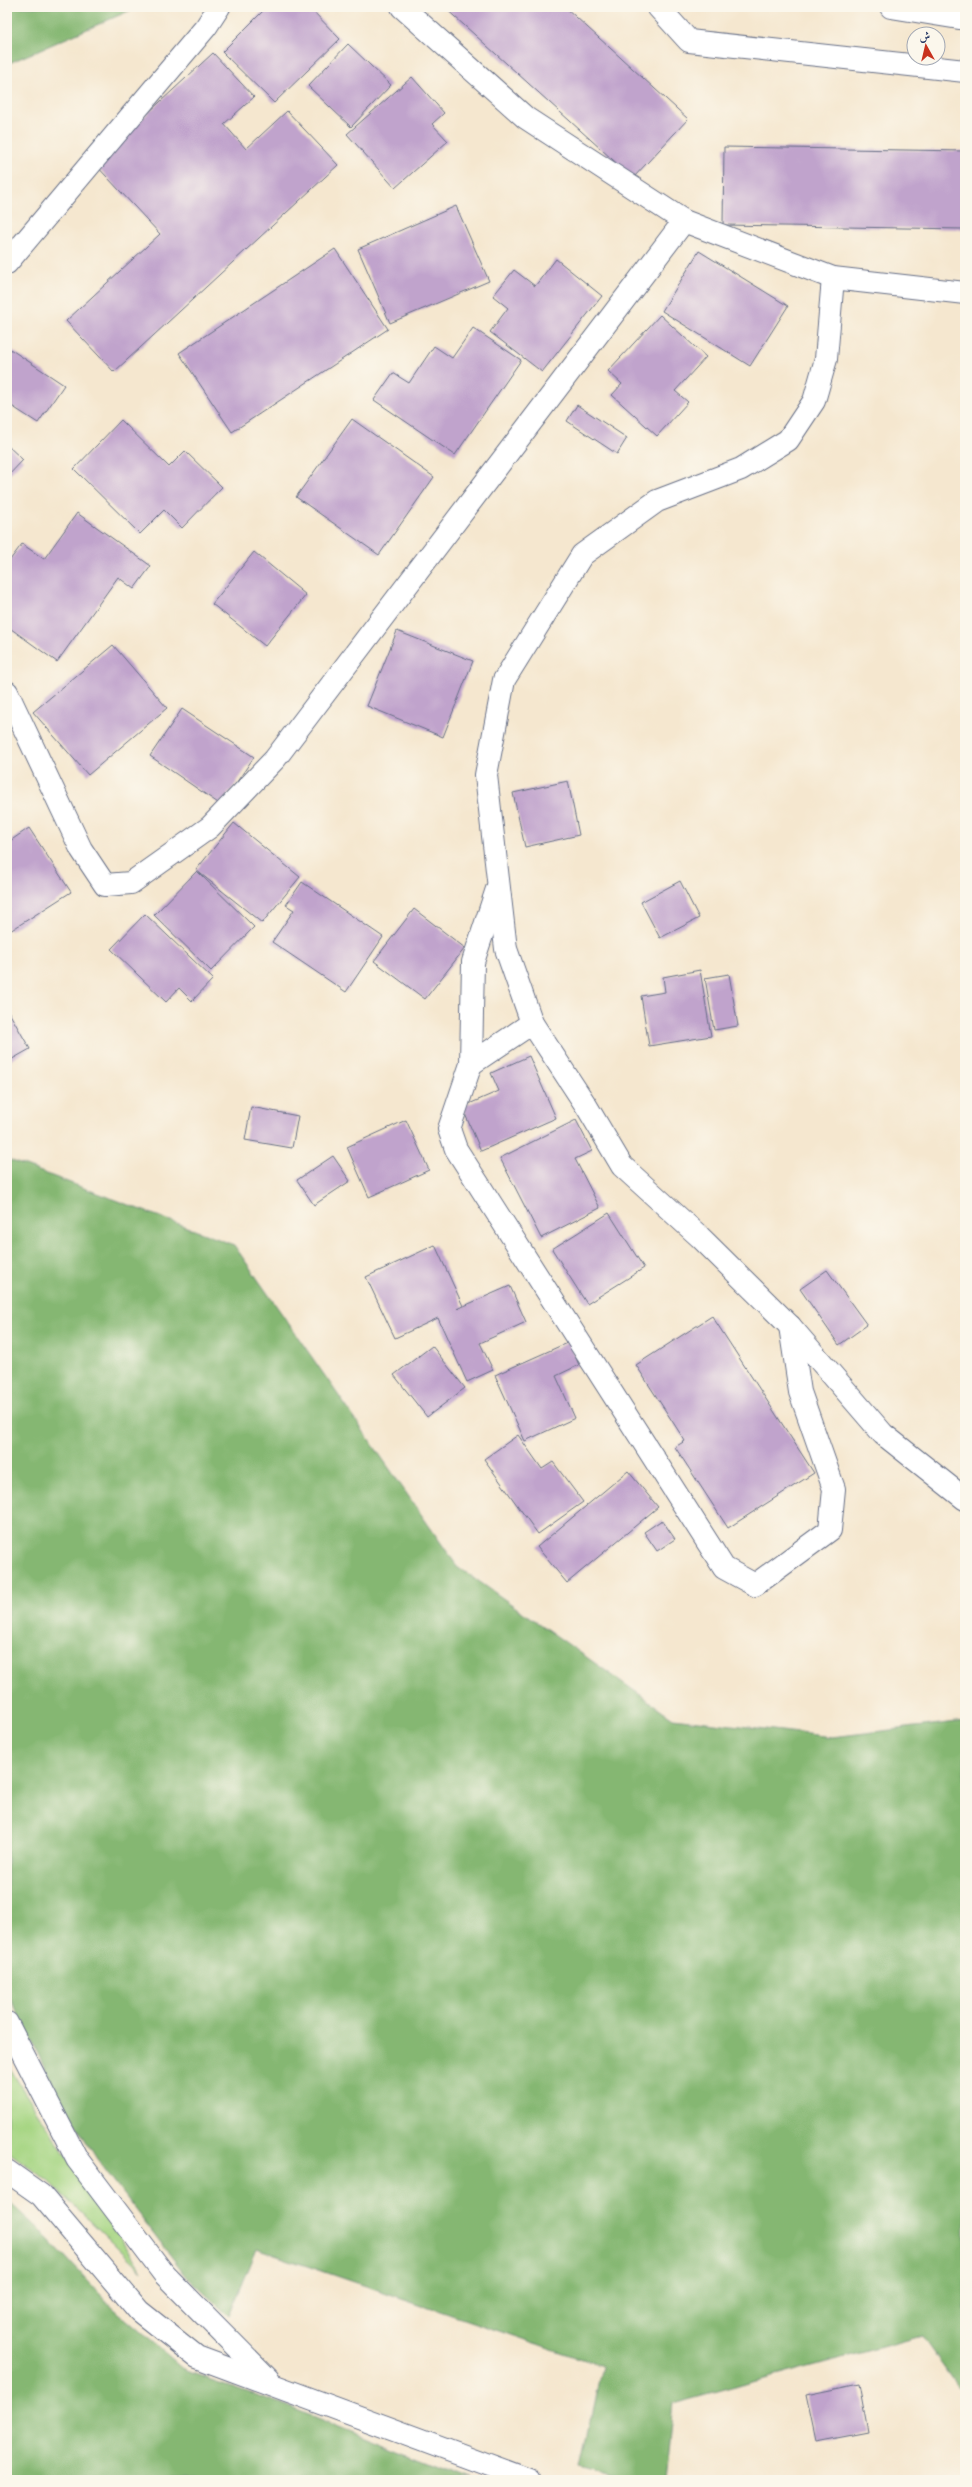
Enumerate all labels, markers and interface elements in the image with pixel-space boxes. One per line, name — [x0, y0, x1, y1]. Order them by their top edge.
north arrow — [906, 26, 946, 66]
text: ش — [918, 28, 931, 45]

